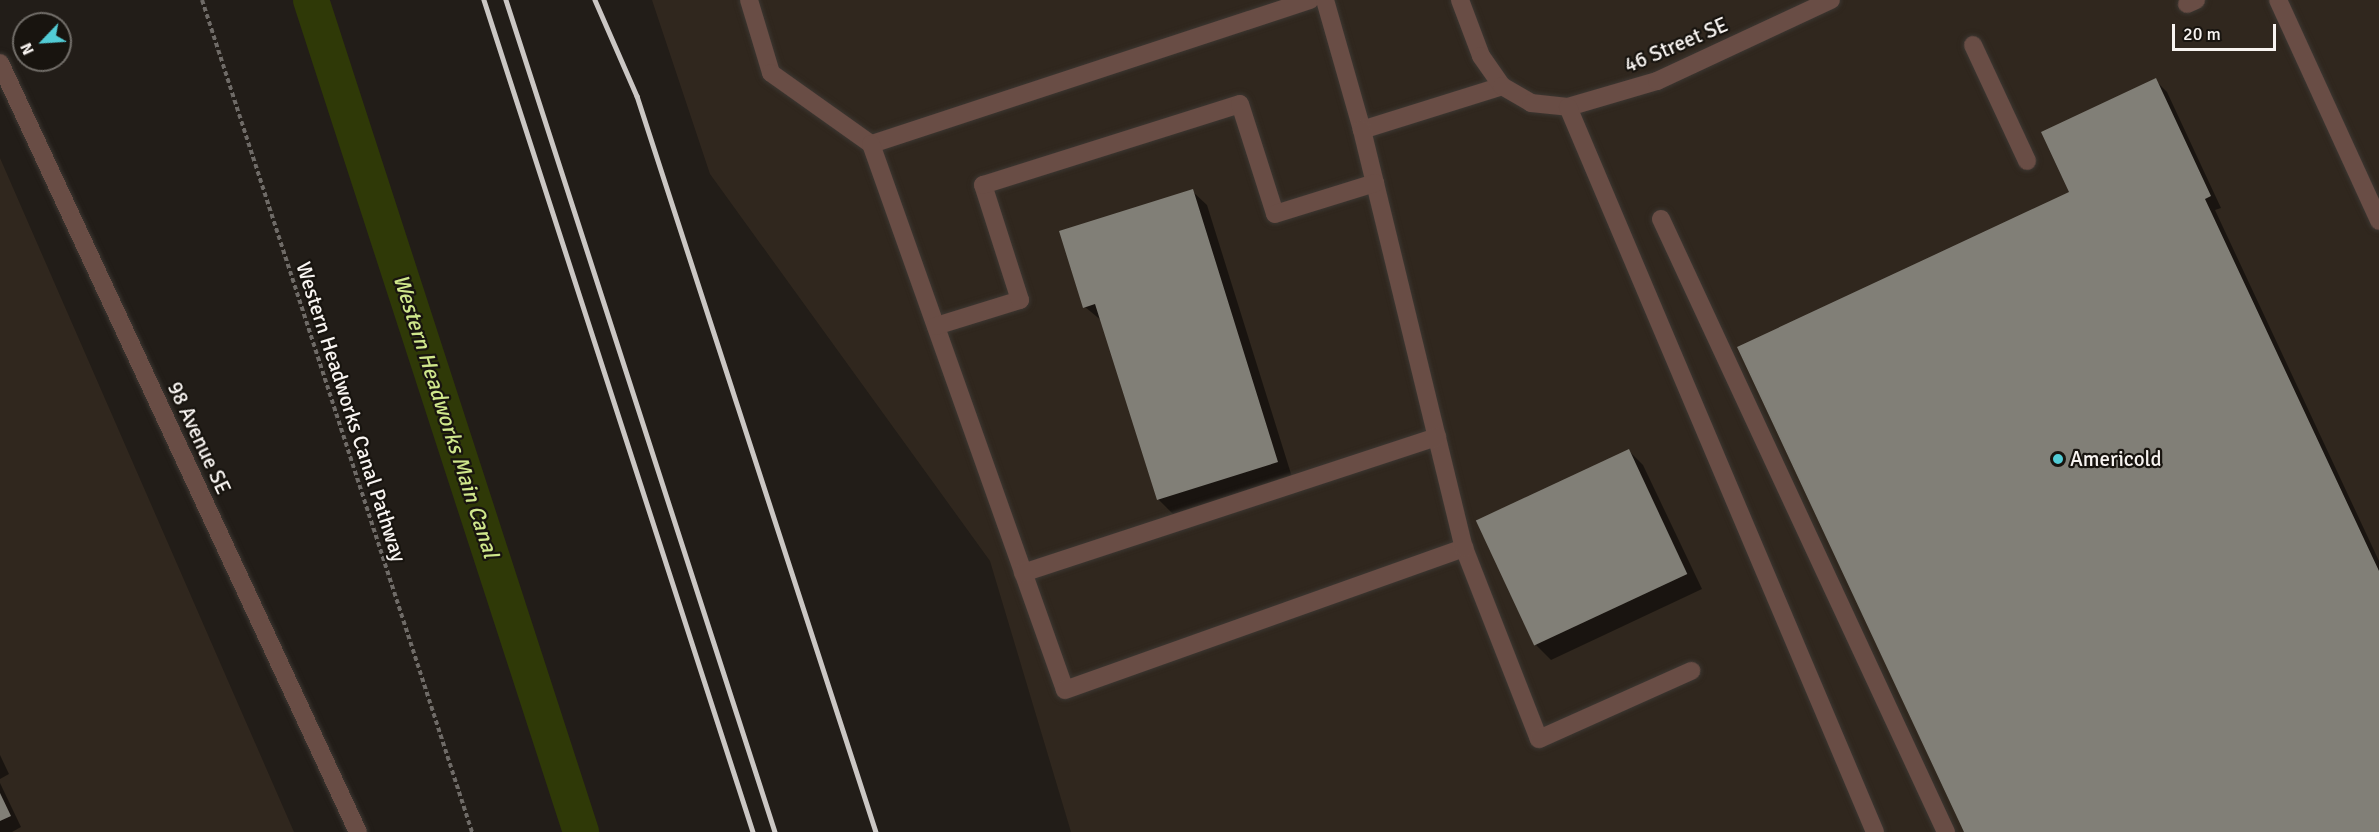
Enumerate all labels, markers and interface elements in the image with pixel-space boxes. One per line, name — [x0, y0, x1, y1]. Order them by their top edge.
north arrow — [12, 12, 72, 72]
street label: 46 Street SE — [1620, 12, 1732, 78]
scale bar — [2175, 12, 2278, 50]
text: 20 m — [2183, 23, 2221, 45]
text: N — [16, 39, 39, 58]
street label: Western Headworks Canal Pathway — [290, 259, 412, 565]
water label: Western Headworks Main Canal — [388, 271, 504, 561]
street label: 98 Avenue SE — [162, 378, 236, 498]
place label: Americold — [2070, 446, 2162, 472]
marker: Americold — [2051, 452, 2065, 466]

